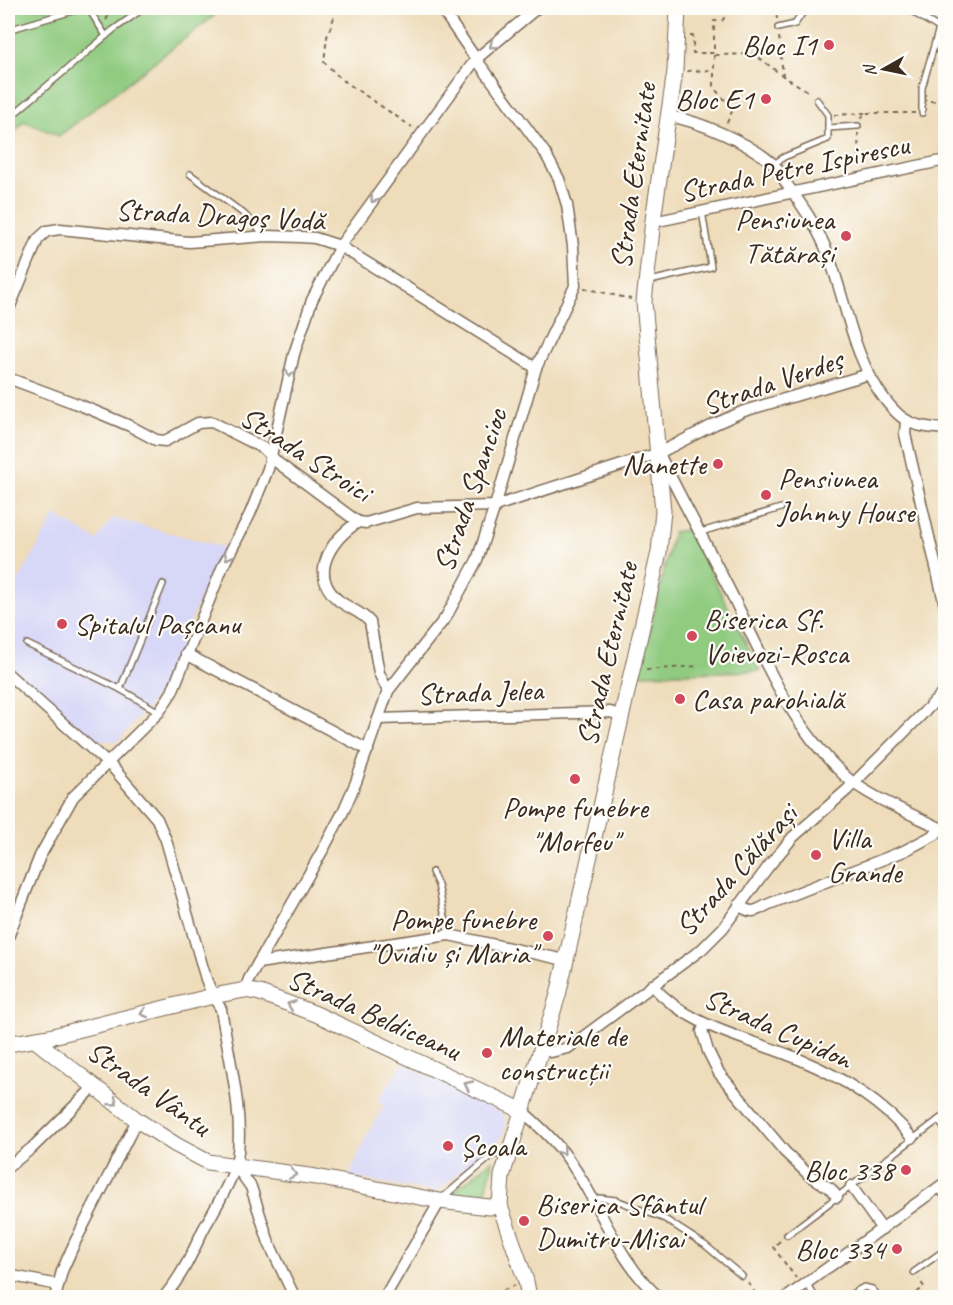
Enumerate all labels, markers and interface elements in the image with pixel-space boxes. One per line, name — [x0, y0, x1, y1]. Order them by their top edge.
place label: Bloc I1 — [742, 26, 818, 64]
one-way arrow — [489, 38, 500, 49]
marker: Bloc I1 — [822, 38, 836, 52]
north arrow — [854, 39, 914, 99]
text: N — [859, 62, 881, 78]
street label: Strada Eternitate — [601, 78, 665, 271]
place label: Bloc E1 — [675, 80, 755, 118]
marker: Bloc E1 — [759, 92, 773, 106]
street label: Strada Petre Ispirescu — [676, 125, 914, 211]
street label: Strada Dragoș Vodă — [115, 191, 328, 240]
one-way arrow — [370, 192, 381, 203]
place label: Pensiunea Tătărași — [735, 200, 837, 272]
marker: Pensiunea Tătărași — [839, 229, 853, 243]
street label: Strada Verdeș — [697, 339, 850, 424]
one-way arrow — [284, 368, 297, 378]
street label: Strada Stroici — [233, 397, 382, 512]
street label: Strada Spancioc — [424, 402, 516, 576]
place label: Nanette — [622, 445, 708, 483]
marker: Nanette — [711, 457, 725, 471]
place label: Pensiunea Johnny House — [776, 459, 917, 531]
marker: Pensiunea Johnny House — [759, 488, 773, 502]
one-way arrow — [224, 550, 235, 561]
street label: Strada Eternitate — [567, 556, 647, 749]
place label: Biserica Sf. Voievozi-Rosca — [704, 600, 850, 672]
place label: Spitalul Pașcanu — [74, 605, 242, 643]
marker: Spitalul Pașcanu — [55, 617, 69, 631]
marker: Biserica Sf. Voievozi-Rosca — [685, 629, 699, 643]
street label: Strada Jelea — [416, 671, 546, 713]
place label: Casa parohială — [692, 680, 847, 718]
marker: Casa parohială — [673, 692, 687, 706]
marker: Pompe funebre "Morfeu" — [568, 772, 582, 786]
place label: Pompe funebre "Morfeu" — [502, 788, 650, 860]
street label: Strada Călărași — [667, 793, 808, 944]
place label: Villa Grande — [828, 819, 904, 891]
marker: Villa Grande — [809, 848, 823, 862]
place label: Pompe funebre "Ovidiu și Maria" — [368, 900, 542, 972]
marker: Pompe funebre "Ovidiu și Maria" — [541, 929, 555, 943]
street label: Strada Beldiceanu — [282, 959, 468, 1070]
street label: Strada Cupidon — [698, 978, 859, 1078]
one-way arrow — [286, 999, 296, 1012]
one-way arrow — [140, 1006, 150, 1019]
place label: Materiale de construcții — [499, 1017, 629, 1089]
street label: Strada Vântu — [80, 1032, 220, 1145]
marker: Materiale de construcții — [480, 1046, 494, 1060]
one-way arrow — [464, 1080, 475, 1092]
one-way arrow — [107, 1094, 118, 1105]
place label: Școala — [460, 1127, 528, 1165]
marker: Școala — [441, 1139, 455, 1153]
one-way arrow — [554, 1145, 565, 1156]
place label: Bloc 338 — [804, 1151, 896, 1189]
marker: Bloc 338 — [899, 1163, 913, 1177]
one-way arrow — [289, 1167, 298, 1179]
place label: Biserica Sfântul Dumitru-Misai — [536, 1185, 707, 1257]
marker: Biserica Sfântul Dumitru-Misai — [517, 1214, 531, 1228]
place label: Bloc 334 — [795, 1230, 887, 1268]
marker: Bloc 334 — [890, 1242, 904, 1256]

